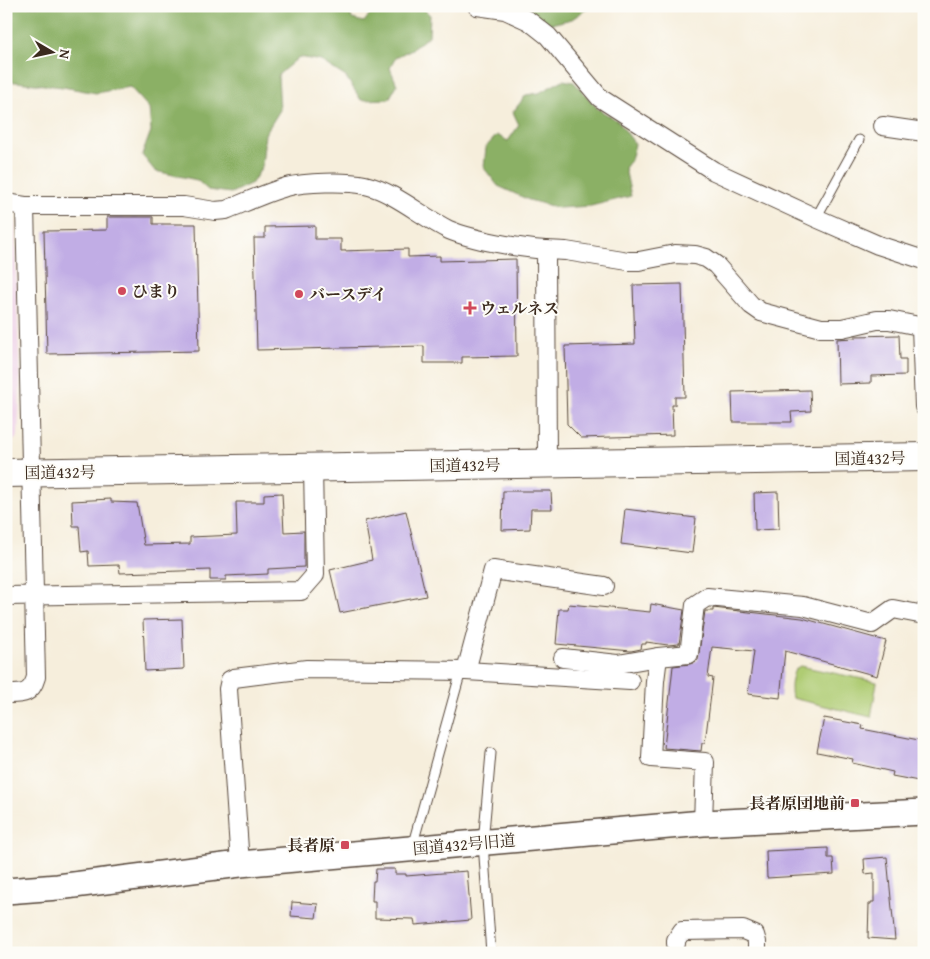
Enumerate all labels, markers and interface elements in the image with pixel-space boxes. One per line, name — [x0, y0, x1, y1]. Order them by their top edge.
north arrow — [28, 28, 78, 78]
text: N — [54, 48, 75, 61]
place label: ひまり — [132, 279, 180, 303]
place label: バースデイ — [309, 282, 387, 306]
marker: ひまり — [116, 285, 128, 297]
marker: バースデイ — [293, 288, 305, 300]
place label: ウェルネス — [480, 296, 559, 320]
marker: ウェルネス — [464, 302, 476, 314]
street label: 国道432号 — [834, 445, 906, 471]
street label: 国道432号 — [429, 452, 501, 478]
street label: 国道432号 — [24, 459, 96, 485]
place label: 長者原団地前 — [749, 791, 845, 815]
marker: 長者原団地前 — [849, 797, 861, 809]
street label: 国道432号旧道 — [412, 828, 516, 860]
place label: 長者原 — [287, 833, 335, 857]
marker: 長者原 — [339, 839, 351, 851]

